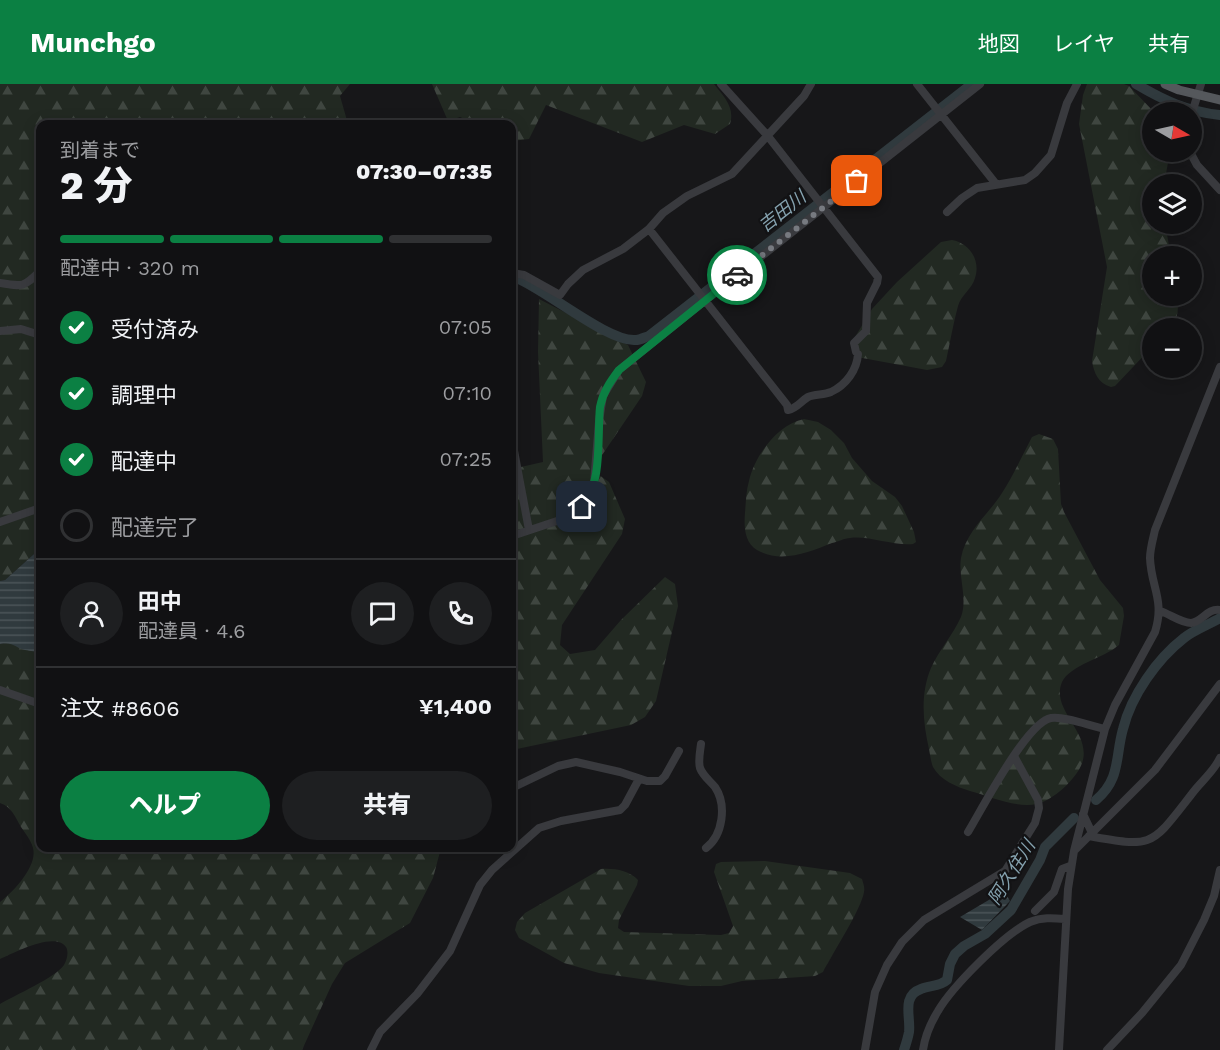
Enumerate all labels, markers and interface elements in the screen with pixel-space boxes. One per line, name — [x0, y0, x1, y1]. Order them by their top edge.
text: Munchgo — [30, 26, 156, 59]
text: 地図 — [978, 31, 1020, 56]
text: レイヤ — [1053, 31, 1115, 56]
text: 共有 — [1148, 31, 1190, 56]
north arrow — [1142, 102, 1202, 162]
map controls — [1142, 102, 1202, 378]
text: 到着まで — [60, 138, 140, 162]
pin — [831, 155, 882, 206]
text: 07:30–07:35 — [356, 159, 492, 184]
text: 2 分 — [60, 163, 133, 208]
icon: bag — [840, 164, 873, 197]
button: layers — [1142, 174, 1202, 234]
water label: 吉田川 — [754, 185, 811, 236]
courier — [707, 245, 767, 305]
button: + — [1142, 246, 1202, 306]
text: 配達中 · 320 m — [60, 256, 200, 280]
icon: car — [721, 259, 754, 292]
icon: check — [60, 311, 93, 344]
text: 07:05 — [439, 315, 492, 339]
text: 受付済み — [111, 317, 199, 342]
button: − — [1142, 318, 1202, 378]
icon: check — [60, 377, 93, 410]
text: 07:10 — [443, 381, 492, 405]
text: 調理中 — [111, 383, 177, 408]
icon: check — [60, 443, 93, 476]
text: 07:25 — [440, 447, 492, 471]
text: 配達中 — [111, 449, 177, 474]
pin — [556, 481, 607, 532]
icon: home — [565, 490, 598, 523]
text: 配達完了 — [111, 515, 199, 540]
button: person — [60, 582, 123, 645]
button: chat — [351, 582, 414, 645]
button: phone — [429, 582, 492, 645]
text: 田中 — [138, 589, 182, 614]
text: 配達員 · 4.6 — [138, 619, 245, 643]
text: ¥1,400 — [419, 694, 492, 719]
text: 注文 #8606 — [60, 696, 180, 721]
button: ヘルプ — [60, 771, 270, 840]
button: 共有 — [282, 771, 492, 840]
water label: 阿久住川 — [983, 834, 1040, 908]

